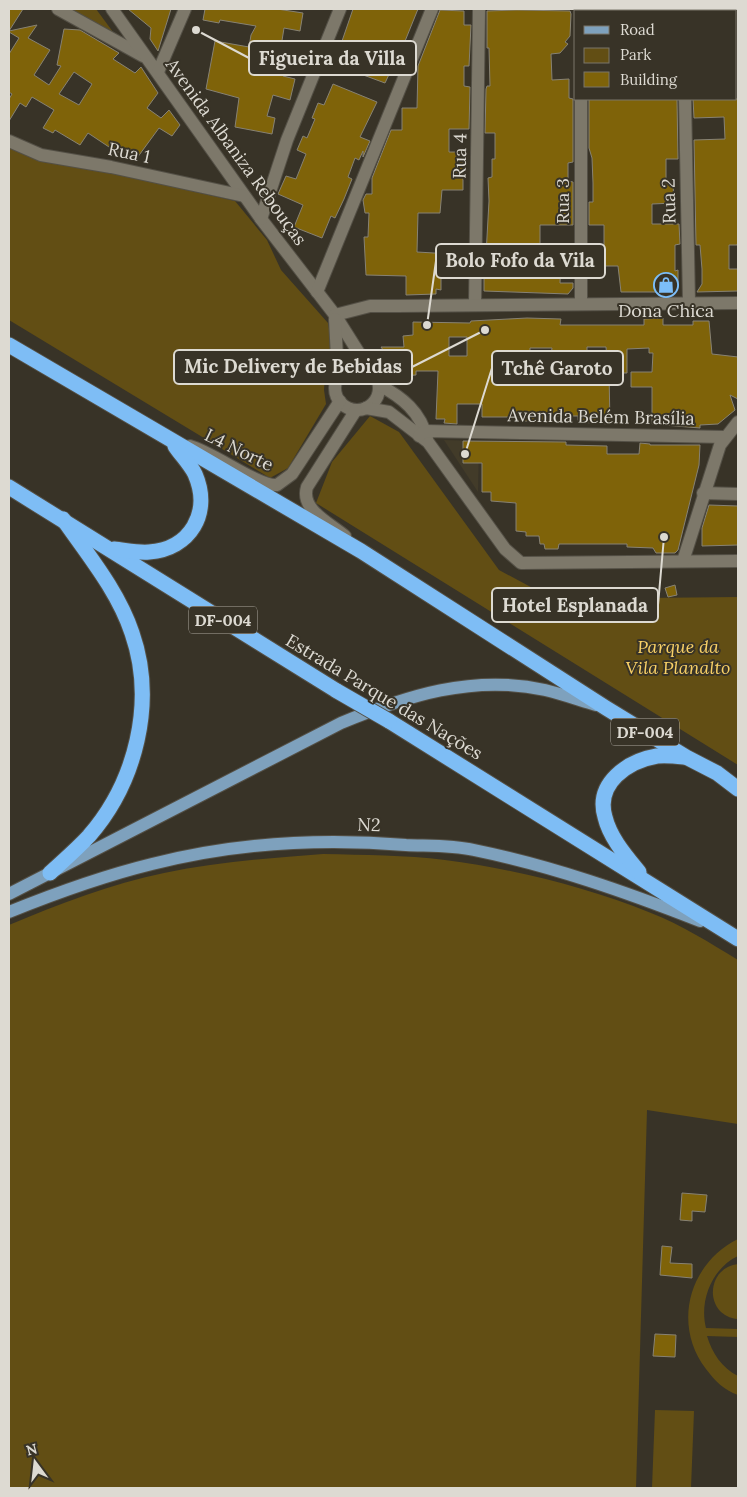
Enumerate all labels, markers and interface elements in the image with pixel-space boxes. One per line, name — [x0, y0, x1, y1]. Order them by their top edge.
legend — [574, 10, 737, 100]
text: Road — [620, 20, 655, 39]
callout: Figueira da Villa — [249, 41, 416, 75]
text: Park — [620, 45, 651, 64]
text: Figueira da Villa — [259, 46, 405, 70]
street label: Avenida Albaniza Rebouças — [160, 53, 312, 250]
text: Building — [620, 70, 678, 89]
street label: Rua 4 — [448, 133, 471, 179]
street label: Rua 1 — [106, 137, 152, 168]
street label: Rua 3 — [551, 178, 574, 224]
street label: Rua 2 — [657, 178, 680, 224]
callout: Bolo Fofo da Vila — [436, 244, 605, 278]
text: Bolo Fofo da Vila — [445, 248, 595, 272]
shop icon: Dona Chica — [653, 272, 679, 298]
place label: Dona Chica — [618, 299, 714, 322]
callout: Mic Delivery de Bebidas — [174, 350, 412, 384]
callout: Tchê Garoto — [492, 351, 623, 385]
text: Mic Delivery de Bebidas — [184, 354, 402, 378]
text: Tchê Garoto — [502, 356, 613, 380]
street label: Avenida Belém Brasília — [506, 403, 695, 430]
street label: L4 Norte — [201, 423, 278, 476]
callout: Hotel Esplanada — [492, 588, 658, 622]
text: Hotel Esplanada — [502, 593, 648, 617]
road number: DF-004 — [189, 606, 257, 634]
street label: Estrada Parque das Nações — [282, 629, 487, 765]
park label: Parque da Vila Planalto — [626, 635, 731, 679]
road number: DF-004 — [611, 719, 679, 746]
street label: N2 — [357, 813, 381, 836]
north arrow — [10, 1437, 60, 1487]
text: N — [24, 1439, 39, 1460]

